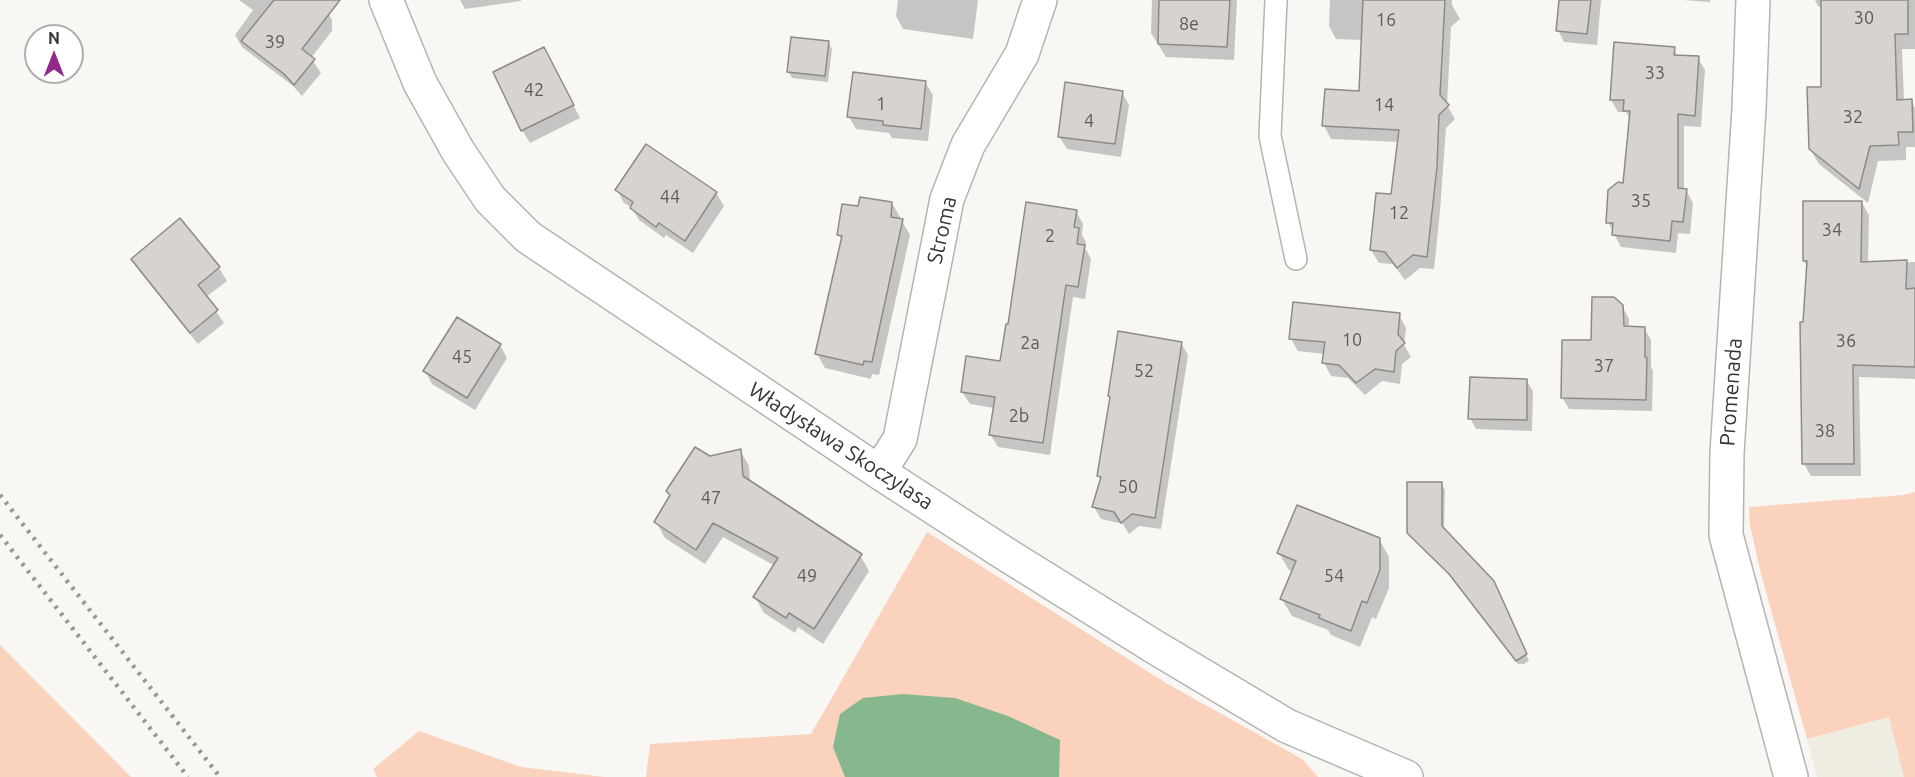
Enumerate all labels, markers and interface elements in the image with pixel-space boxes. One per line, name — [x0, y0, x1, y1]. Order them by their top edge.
house number: 30 — [1854, 7, 1874, 29]
house number: 16 — [1376, 9, 1396, 31]
house number: 8e — [1179, 13, 1199, 35]
north arrow — [24, 24, 84, 84]
text: N — [48, 29, 60, 47]
house number: 39 — [265, 31, 285, 53]
house number: 33 — [1645, 62, 1665, 84]
house number: 42 — [524, 79, 544, 101]
house number: 1 — [876, 93, 886, 115]
house number: 14 — [1374, 94, 1394, 116]
house number: 32 — [1843, 106, 1863, 128]
house number: 4 — [1084, 110, 1094, 132]
house number: 44 — [660, 186, 680, 208]
house number: 35 — [1631, 190, 1651, 212]
street label: Stroma — [922, 194, 962, 266]
house number: 12 — [1389, 202, 1409, 224]
house number: 34 — [1822, 219, 1842, 241]
house number: 2 — [1045, 225, 1055, 247]
house number: 10 — [1342, 329, 1362, 351]
house number: 36 — [1836, 330, 1856, 352]
house number: 2a — [1020, 332, 1040, 354]
street label: Promenada — [1715, 337, 1747, 447]
house number: 45 — [452, 346, 472, 368]
house number: 37 — [1594, 355, 1614, 377]
house number: 52 — [1134, 360, 1154, 382]
street label: Władysława Skoczylasa — [744, 377, 938, 515]
house number: 2b — [1009, 405, 1029, 427]
house number: 38 — [1815, 420, 1835, 442]
house number: 50 — [1118, 476, 1138, 498]
house number: 47 — [701, 487, 721, 509]
house number: 49 — [797, 565, 817, 587]
house number: 54 — [1324, 565, 1344, 587]

